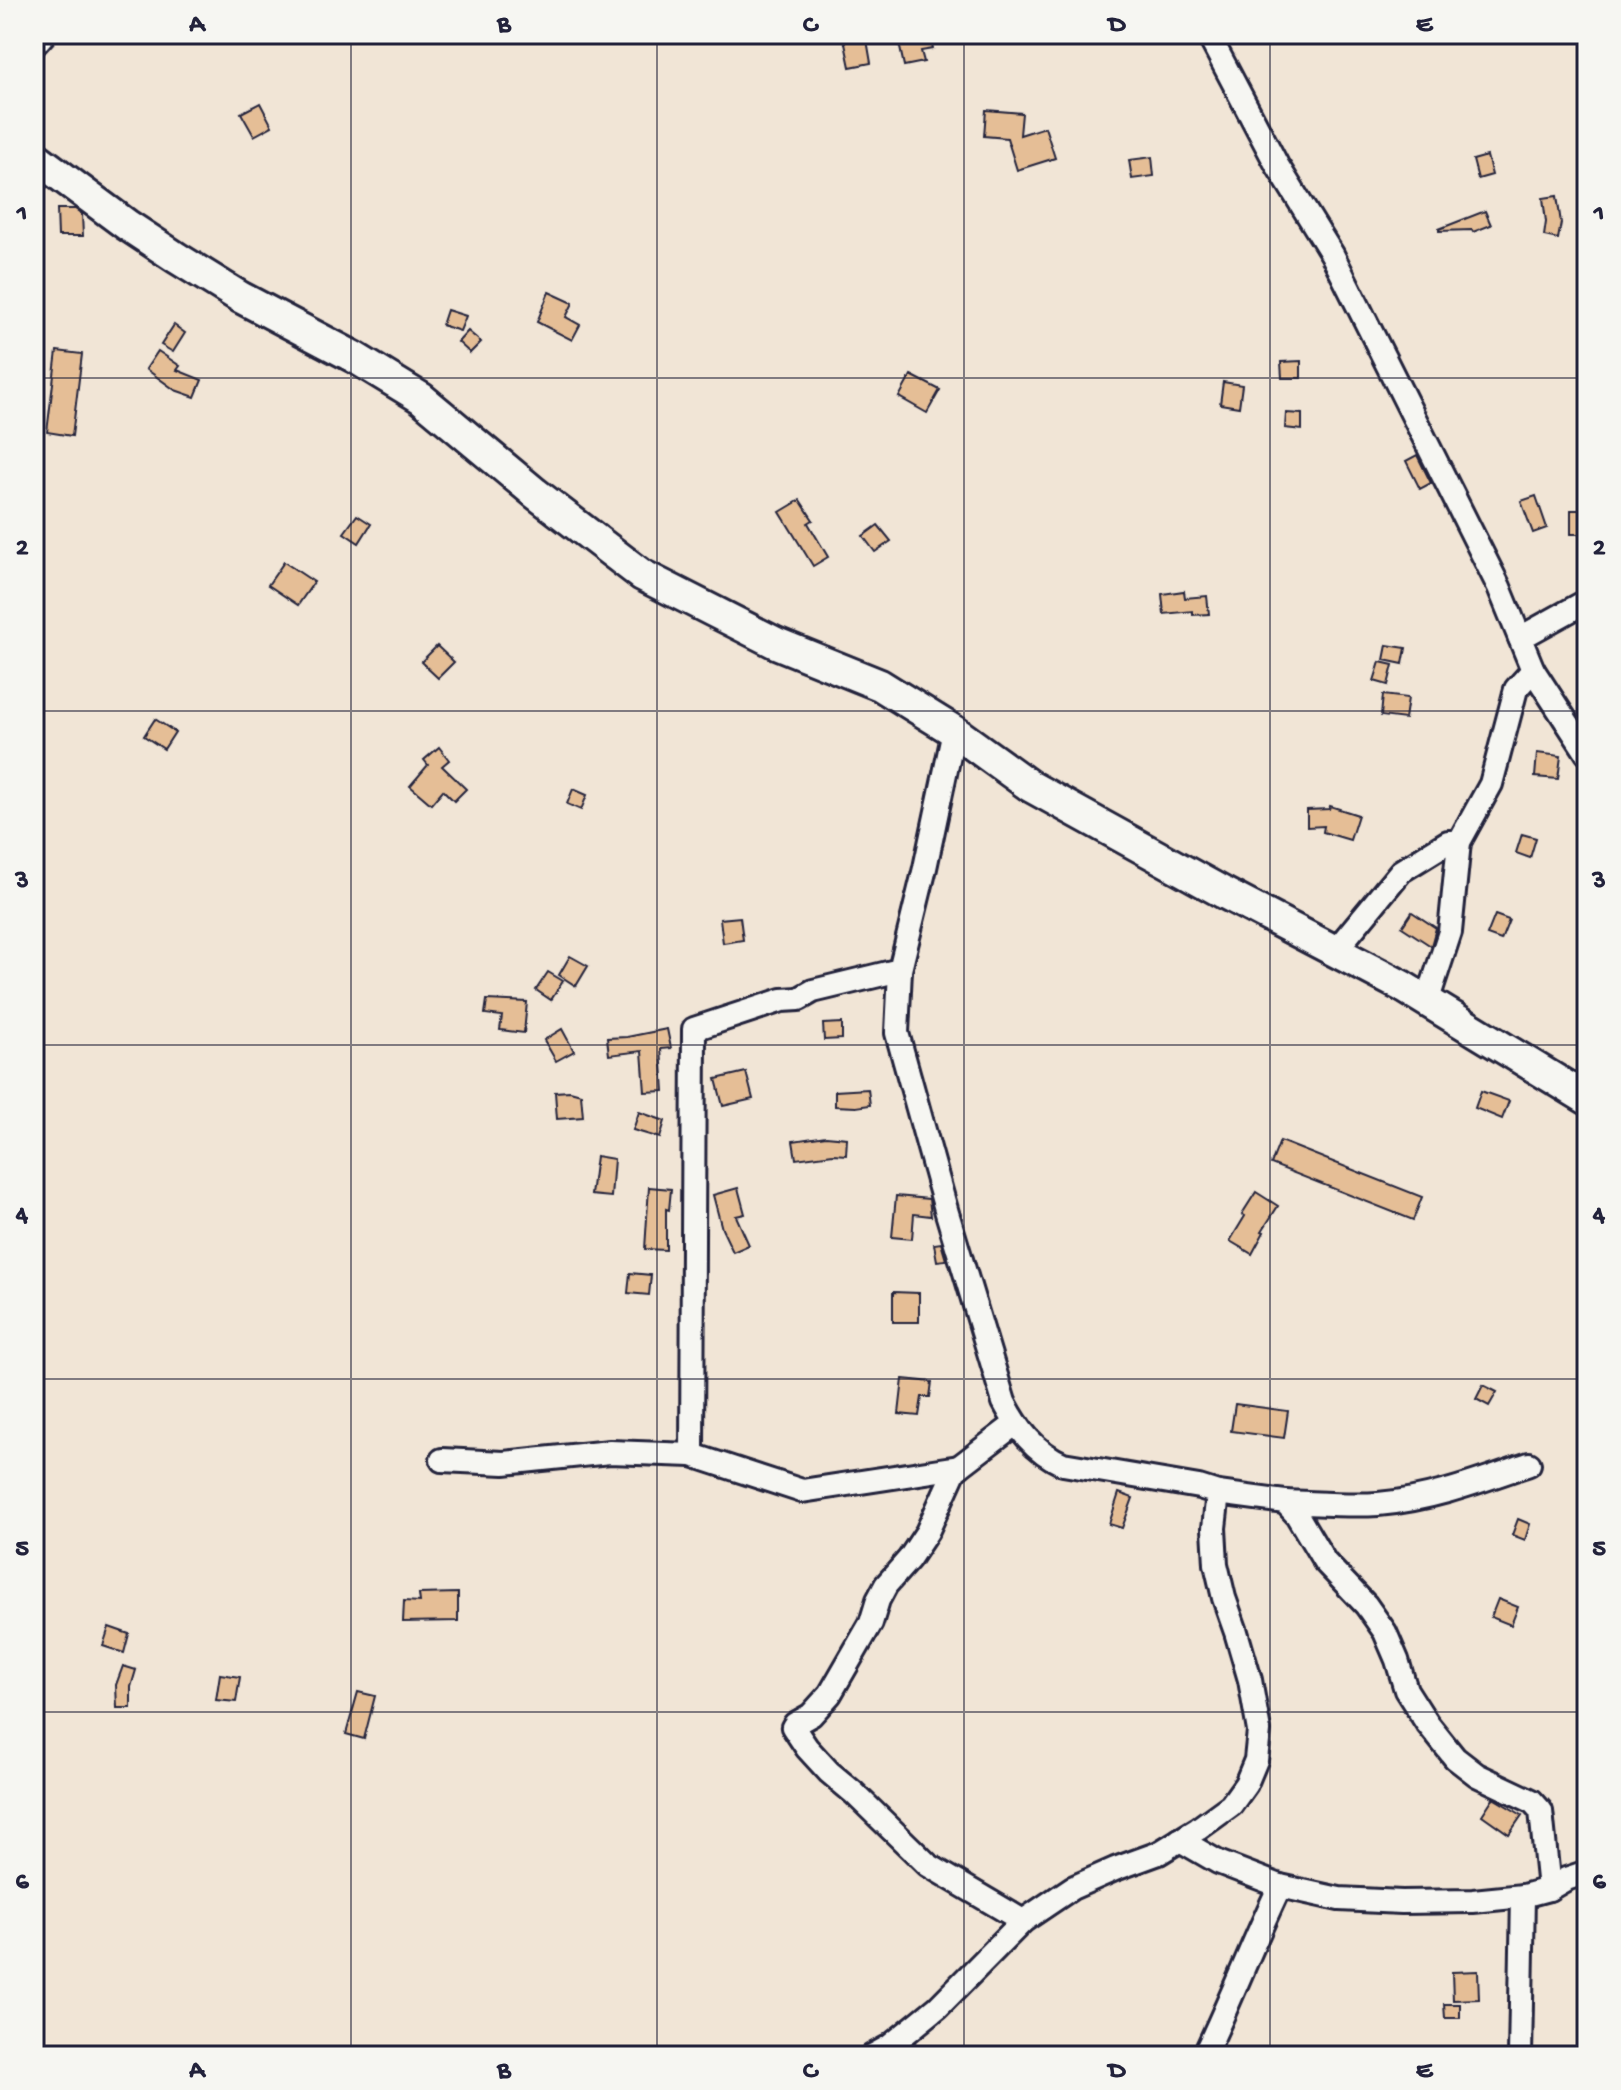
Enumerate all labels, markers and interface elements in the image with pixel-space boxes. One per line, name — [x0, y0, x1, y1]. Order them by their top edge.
text: A — [188, 11, 206, 42]
text: B — [496, 11, 512, 42]
text: C — [803, 11, 820, 42]
text: D — [1107, 11, 1127, 42]
text: E — [1416, 11, 1434, 42]
text: 1 — [16, 200, 27, 231]
text: 1 — [1593, 200, 1604, 231]
text: 2 — [16, 534, 29, 565]
text: 2 — [1593, 534, 1606, 565]
text: 3 — [14, 867, 29, 898]
text: 3 — [1591, 867, 1606, 898]
text: 4 — [15, 1201, 29, 1232]
text: 4 — [1592, 1201, 1606, 1232]
text: 5 — [15, 1535, 29, 1566]
text: 5 — [1592, 1535, 1606, 1566]
text: 6 — [15, 1868, 29, 1899]
text: 6 — [1592, 1868, 1606, 1899]
text: A — [188, 2057, 206, 2088]
text: B — [496, 2057, 512, 2088]
text: C — [803, 2057, 820, 2088]
text: D — [1107, 2057, 1127, 2088]
text: E — [1416, 2057, 1434, 2088]

